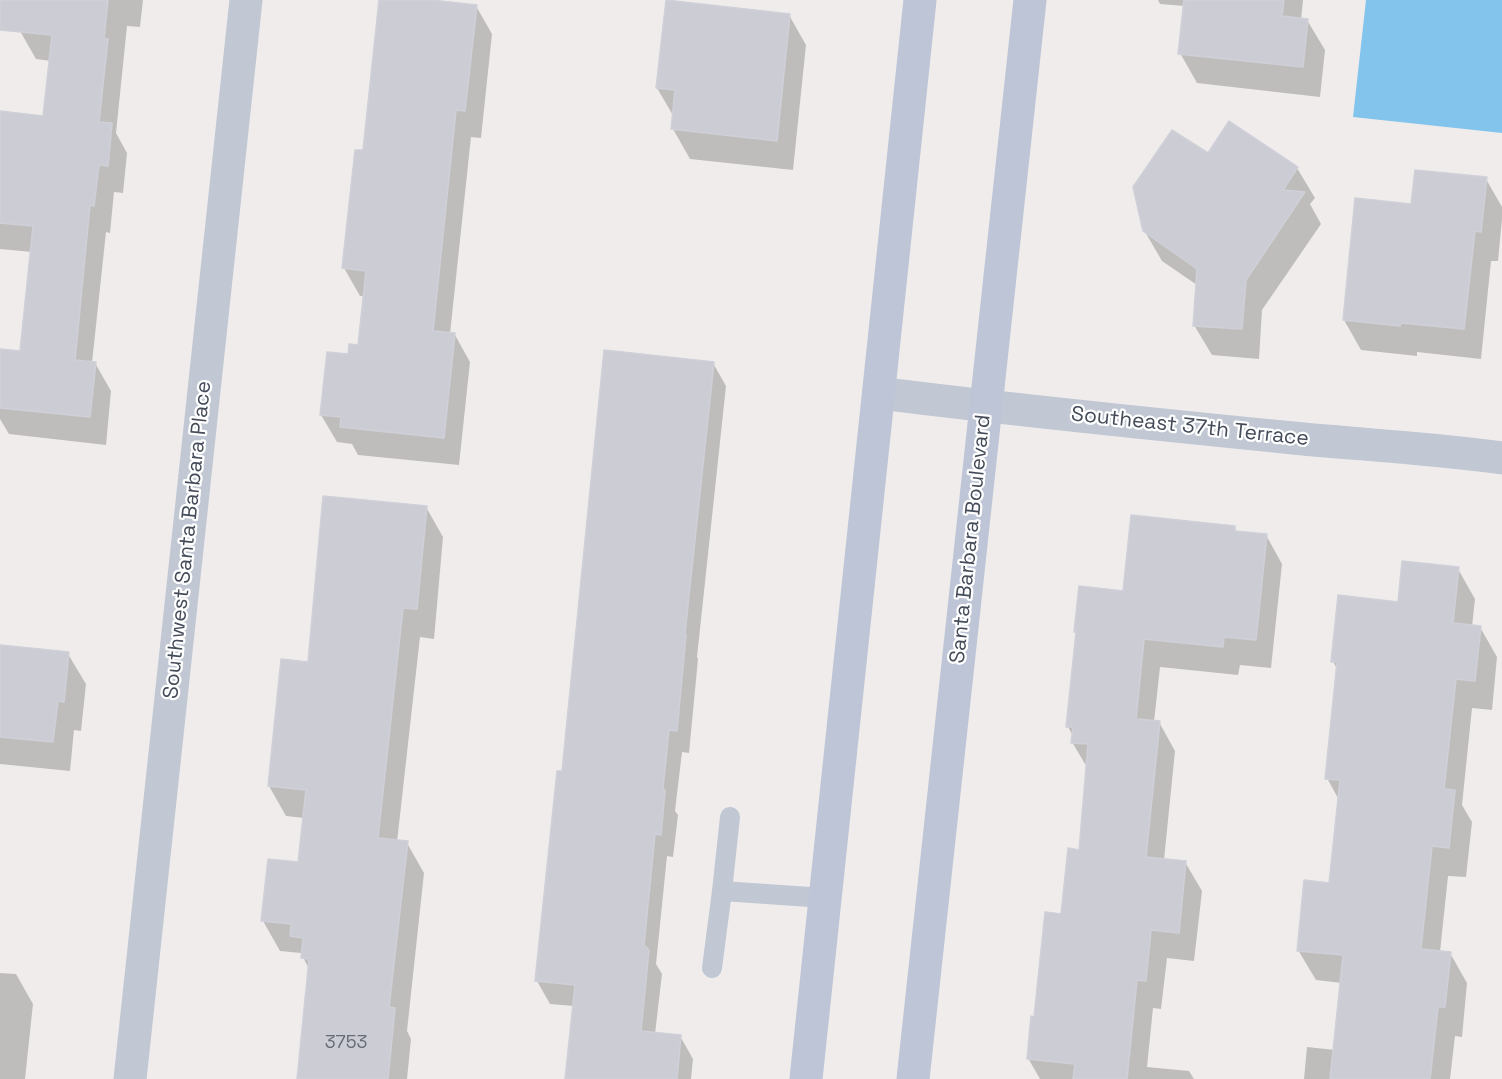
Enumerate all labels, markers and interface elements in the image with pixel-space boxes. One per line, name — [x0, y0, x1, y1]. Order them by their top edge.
street label: Southwest Santa Barbara Place — [159, 380, 217, 700]
street label: Southeast 37th Terrace — [1070, 402, 1310, 452]
street label: Santa Barbara Boulevard — [945, 413, 997, 665]
house number: 3753 — [325, 1032, 367, 1054]

